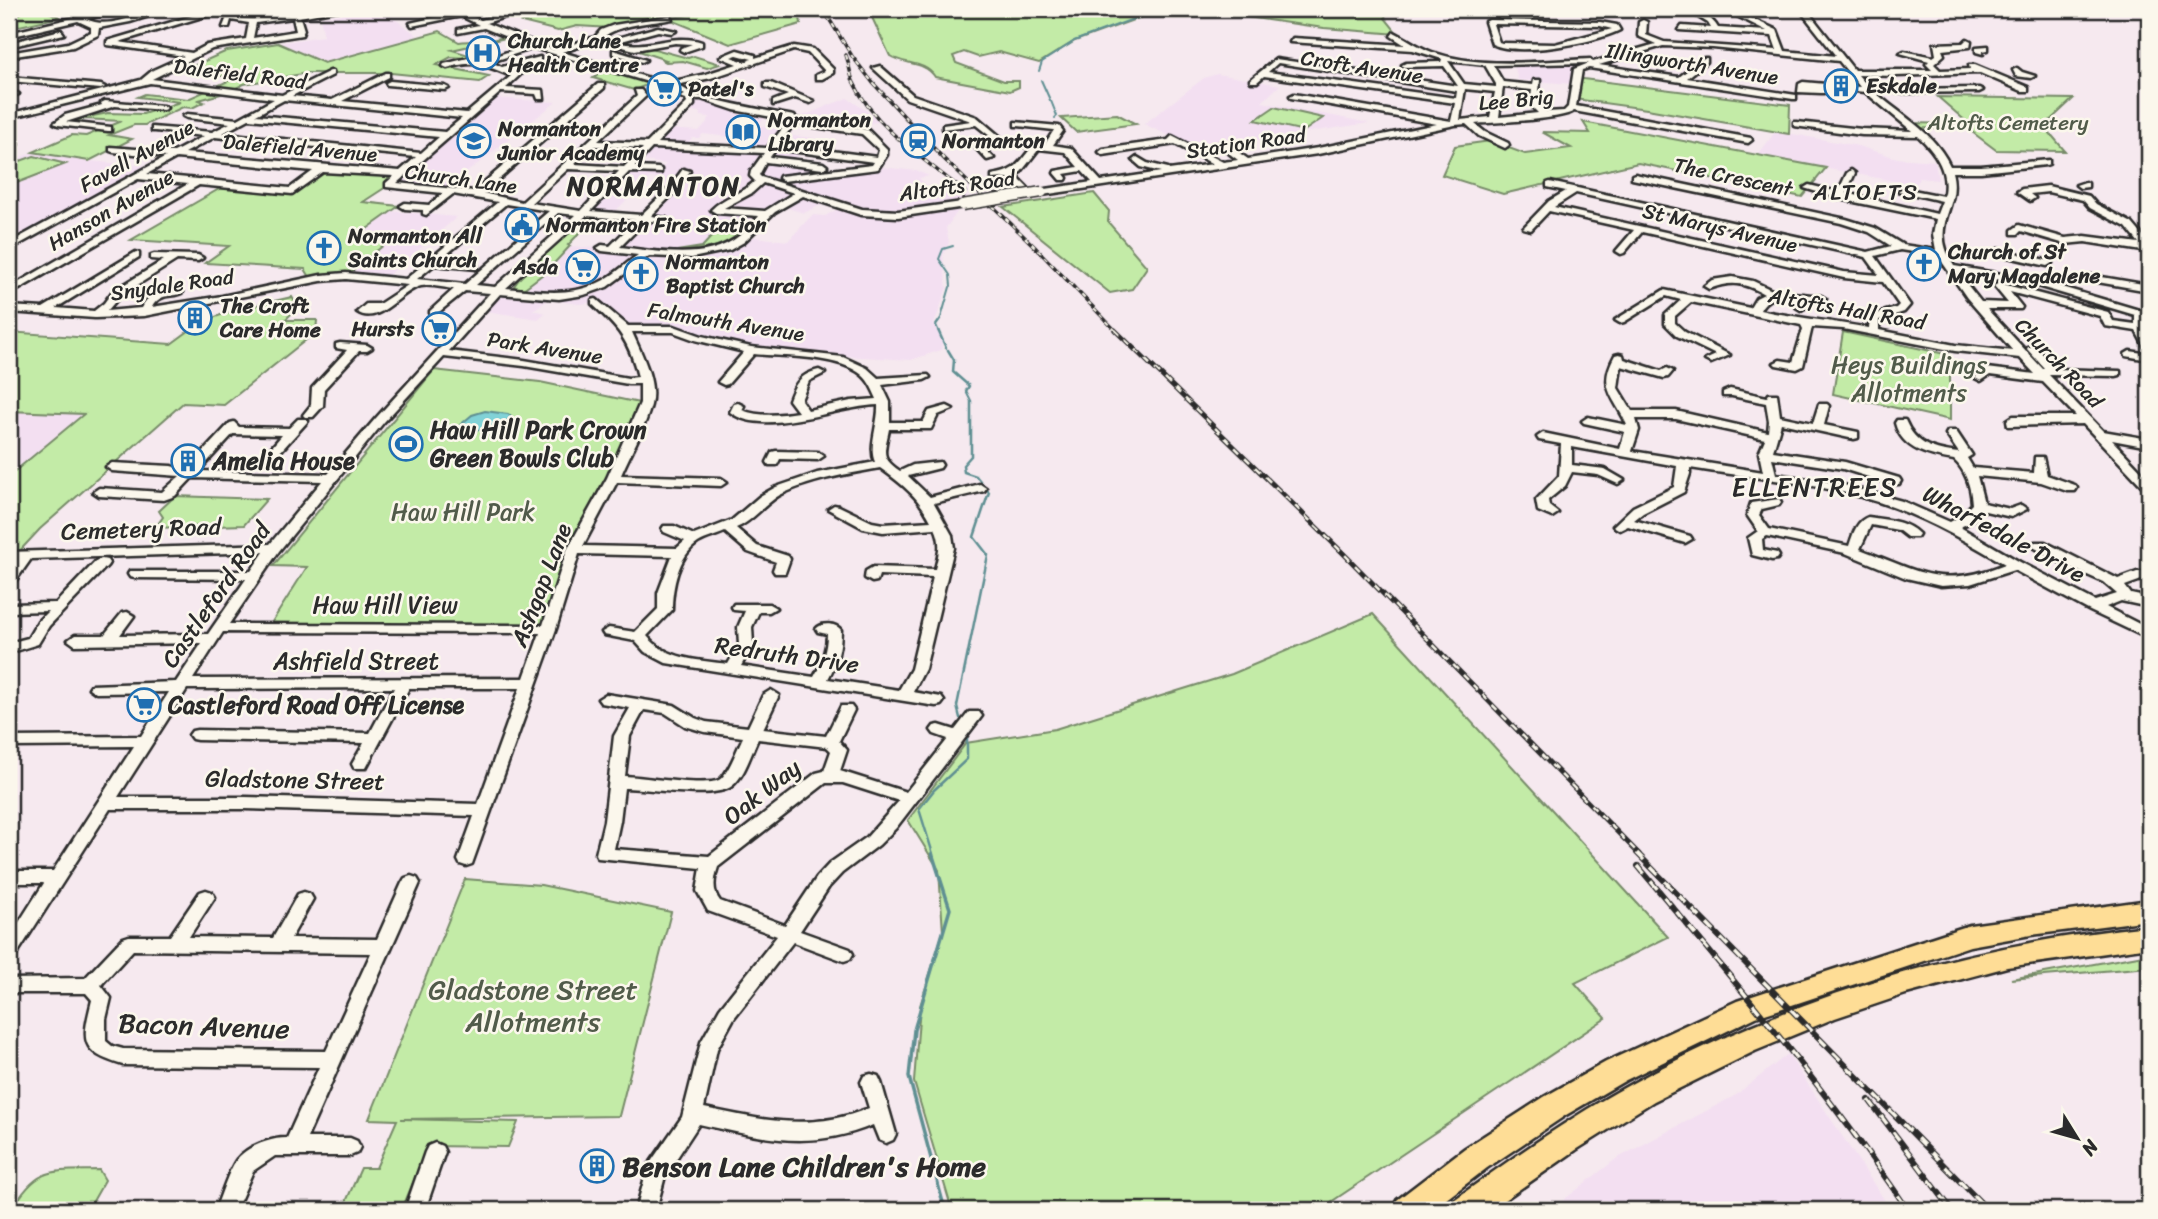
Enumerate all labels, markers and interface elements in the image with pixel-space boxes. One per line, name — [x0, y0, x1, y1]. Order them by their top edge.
place label: Church Lane Health Centre — [507, 22, 639, 84]
street label: Illingworth Avenue — [1602, 31, 1781, 96]
hospital icon: Church Lane Health Centre — [464, 34, 502, 72]
street label: Croft Avenue — [1298, 39, 1426, 95]
street label: Dalefield Road — [172, 47, 310, 101]
building icon: Eskdale — [1822, 67, 1860, 105]
place label: Eskdale — [1866, 67, 1937, 105]
supermarket icon: Patel's — [645, 70, 683, 108]
place label: Patel's — [688, 70, 754, 108]
street label: Lee Brig — [1477, 78, 1556, 122]
place label: Normanton Library — [767, 101, 871, 163]
park label: Altofts Cemetery — [1926, 104, 2089, 142]
street label: Favell Avenue — [72, 108, 202, 203]
place label: Normanton Junior Academy — [497, 110, 645, 172]
library icon: Normanton Library — [724, 113, 762, 151]
street label: Station Road — [1184, 116, 1310, 170]
street label: Dalefield Avenue — [221, 122, 379, 174]
school or university icon: Normanton Junior Academy — [455, 122, 493, 160]
station icon: Normanton — [899, 122, 937, 160]
place label: Normanton — [941, 122, 1045, 160]
street label: The Crescent — [1670, 146, 1797, 208]
street label: Church Lane — [403, 152, 519, 206]
street label: Hanson Avenue — [40, 158, 182, 262]
street label: Altofts Road — [896, 159, 1019, 213]
district label: NORMANTON — [566, 163, 741, 209]
district label: ALTOFTS — [1812, 172, 1919, 213]
street label: St Marys Avenue — [1639, 192, 1801, 264]
public building icon: Normanton Fire Station — [503, 206, 541, 244]
place label: Normanton Fire Station — [545, 206, 767, 244]
place label: Normanton All Saints Church — [347, 217, 483, 279]
church icon: Normanton All Saints Church — [305, 229, 343, 267]
place label: Church of St Mary Magdalene — [1947, 233, 2101, 295]
place label: Normanton Baptist Church — [665, 243, 805, 305]
church icon: Church of St Mary Magdalene — [1905, 245, 1943, 283]
place label: Asda — [512, 248, 558, 286]
supermarket icon: Asda — [564, 248, 602, 286]
church icon: Normanton Baptist Church — [622, 255, 660, 293]
street label: Snydale Road — [108, 257, 238, 312]
street label: Altofts Hall Road — [1764, 276, 1930, 342]
place label: The Croft Care Home — [219, 287, 321, 349]
street label: Falmouth Avenue — [645, 291, 807, 353]
building icon: The Croft Care Home — [176, 299, 214, 337]
street label: Church Road — [2005, 308, 2114, 419]
place label: Hursts — [350, 310, 415, 348]
supermarket icon: Hursts — [420, 310, 458, 348]
street label: Park Avenue — [485, 320, 606, 376]
park label: Heys Buildings Allotments — [1831, 344, 1988, 414]
place label: Haw Hill Park Crown Green Bowls Club — [430, 409, 647, 479]
sports icon: Haw Hill Park Crown Green Bowls Club — [387, 425, 425, 463]
place label: Amelia House — [211, 440, 355, 482]
building icon: Amelia House — [169, 442, 207, 480]
district label: ELLENTREES — [1732, 464, 1898, 510]
street label: Wharfedale Drive — [1915, 473, 2093, 595]
park label: Haw Hill Park — [391, 491, 535, 533]
street label: Cemetery Road — [60, 505, 223, 553]
street label: Castleford Road — [150, 511, 283, 677]
street label: Ashgap Lane — [498, 516, 584, 654]
street label: Haw Hill View — [312, 584, 458, 626]
street label: Redruth Drive — [712, 624, 862, 686]
street label: Ashfield Street — [272, 640, 439, 682]
place label: Castleford Road Off License — [167, 684, 465, 726]
supermarket icon: Castleford Road Off License — [125, 686, 163, 724]
street label: Oak Way — [714, 748, 811, 836]
street label: Gladstone Street — [205, 757, 385, 803]
park label: Gladstone Street Allotments — [428, 965, 638, 1046]
street label: Bacon Avenue — [117, 999, 291, 1053]
north arrow — [2042, 1104, 2112, 1174]
text: N — [2073, 1132, 2108, 1164]
place label: Benson Lane Children's Home — [622, 1142, 986, 1191]
building icon: Benson Lane Children's Home — [578, 1147, 616, 1185]

